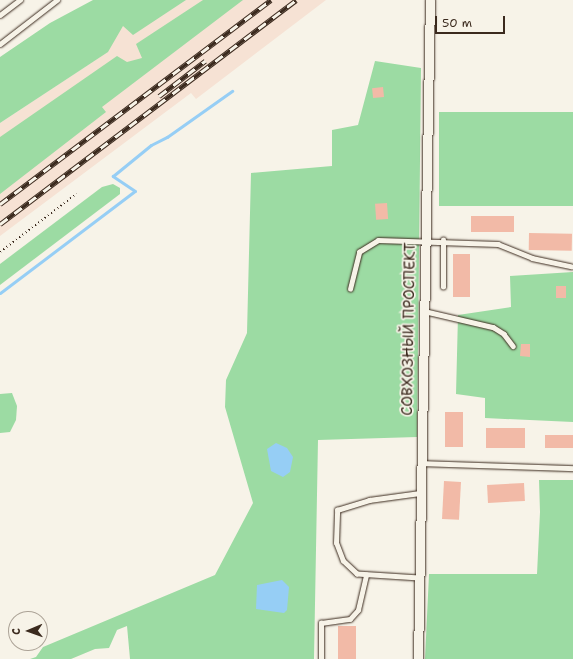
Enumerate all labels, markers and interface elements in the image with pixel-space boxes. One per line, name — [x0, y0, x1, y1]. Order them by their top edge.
scale bar — [437, 8, 507, 34]
text: 50 m — [442, 15, 472, 31]
street label: СОВХОЗНЫЙ ПРОСПЕКТ — [398, 242, 420, 416]
north arrow — [8, 611, 48, 651]
text: С — [9, 628, 24, 635]

